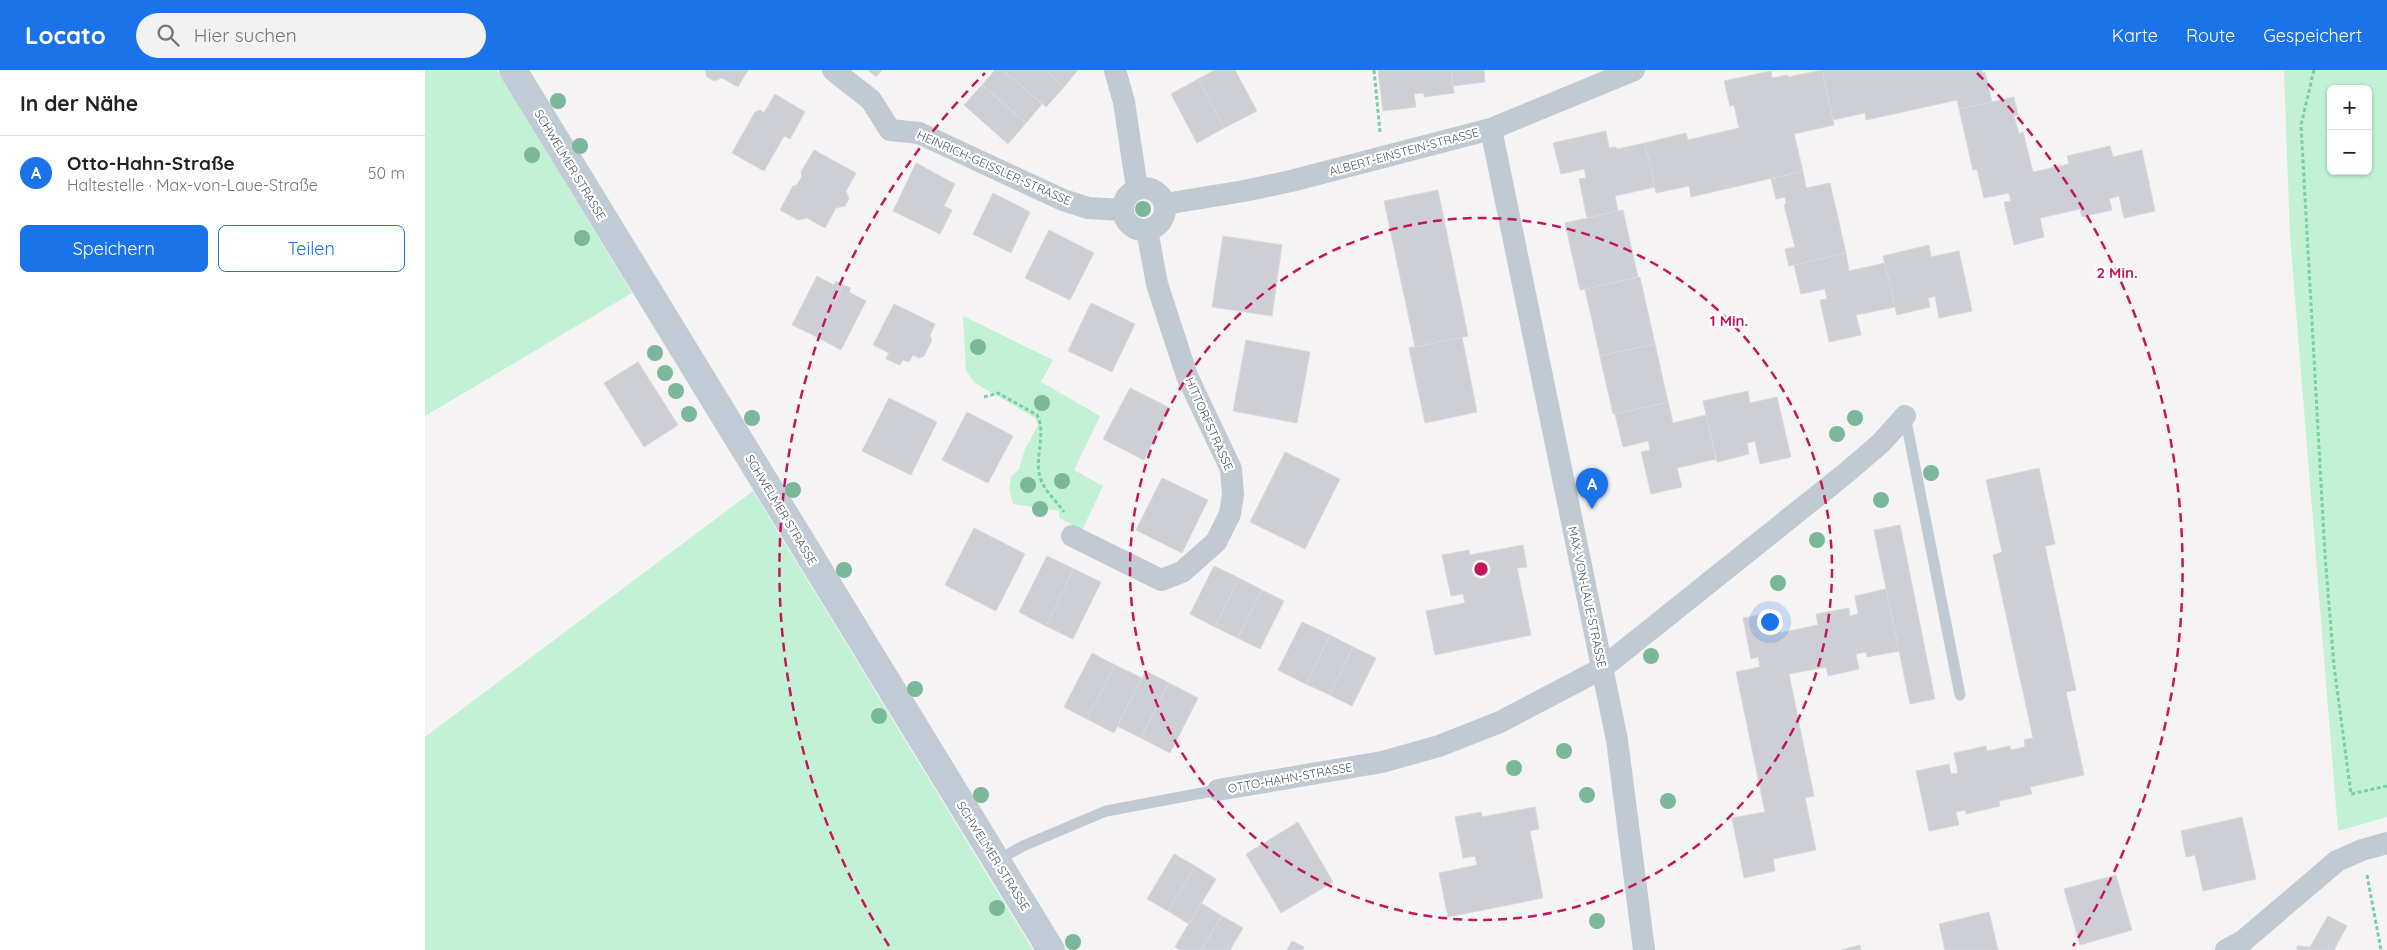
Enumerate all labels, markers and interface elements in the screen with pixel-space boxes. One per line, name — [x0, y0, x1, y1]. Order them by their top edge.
search box — [136, 13, 486, 58]
text: Locato — [25, 20, 106, 50]
icon: search — [154, 21, 182, 49]
text: Hier suchen — [194, 23, 297, 47]
text: Karte — [2112, 24, 2158, 47]
text: Route — [2186, 24, 2235, 47]
text: Gespeichert — [2263, 24, 2362, 47]
map controls — [2327, 85, 2372, 175]
button: + — [2327, 85, 2372, 130]
text: In der Nähe — [20, 90, 138, 116]
street label: SCHWELMER STRASSE — [532, 107, 609, 223]
street label: ALBERT-EINSTEIN-STRASSE — [1327, 124, 1481, 179]
street label: HEINRICH-GEISSLER-STRASSE — [915, 127, 1074, 208]
button: − — [2327, 130, 2372, 175]
text: Otto-Hahn-Straße — [67, 151, 235, 175]
text: A — [31, 163, 41, 183]
text: 50 m — [368, 163, 405, 183]
text: Haltestelle · Max-von-Laue-Straße — [67, 175, 318, 195]
button: Speichern — [20, 225, 208, 272]
button: Teilen — [218, 225, 405, 272]
text: 2 Min. — [2096, 263, 2138, 282]
text: 1 Min. — [1710, 311, 1748, 330]
street label: HITTORFSTRASSE — [1182, 375, 1237, 473]
street label: SCHWELMER STRASSE — [743, 452, 820, 568]
pin: A — [1576, 468, 1608, 509]
street label: MAX-VON-LAUE-STRASSE — [1565, 525, 1610, 669]
centre of rings — [1472, 560, 1490, 578]
your location — [1757, 609, 1783, 635]
street label: OTTO-HAHN-STRASSE — [1227, 759, 1353, 796]
street label: SCHWELMER STRASSE — [954, 798, 1033, 913]

